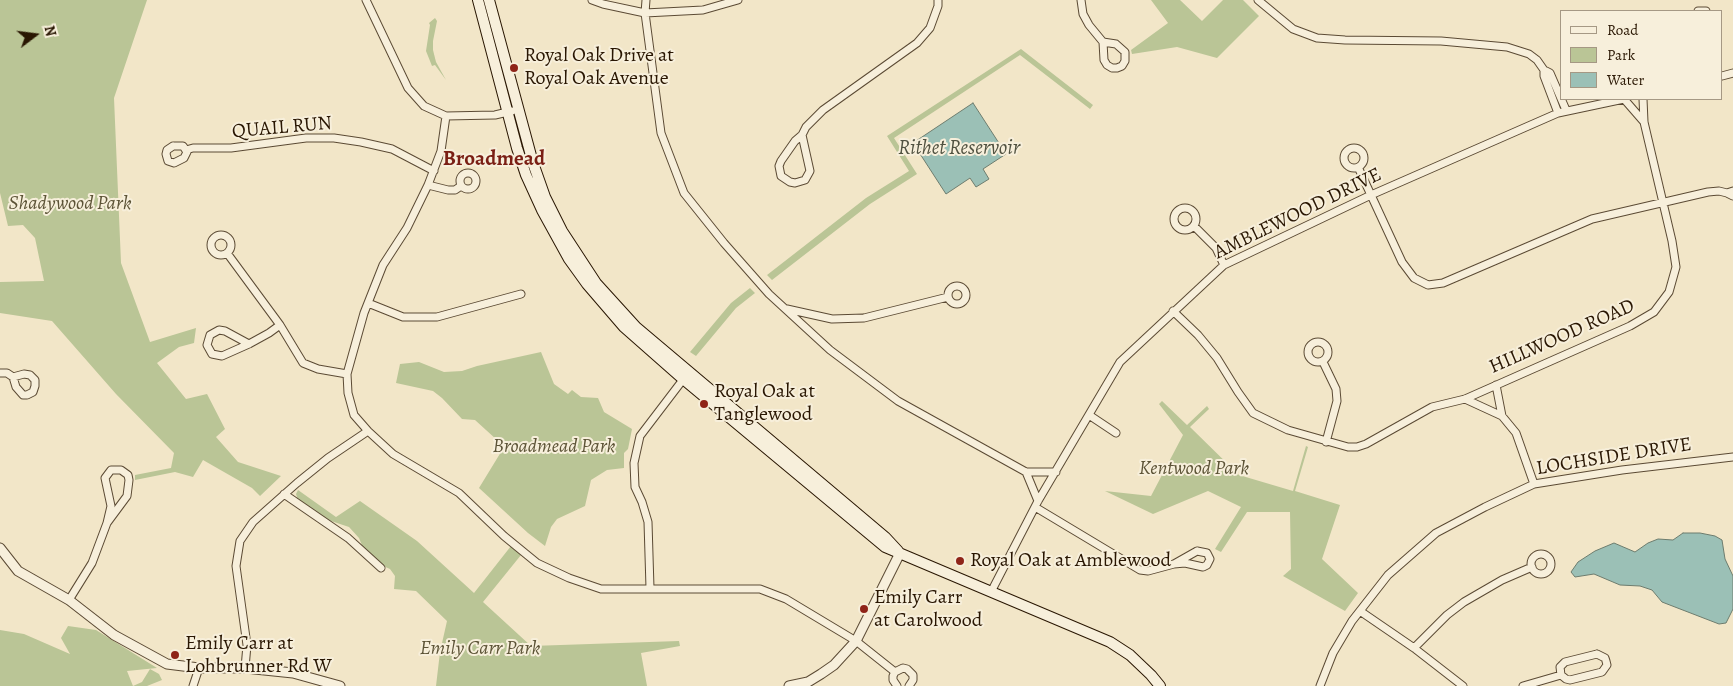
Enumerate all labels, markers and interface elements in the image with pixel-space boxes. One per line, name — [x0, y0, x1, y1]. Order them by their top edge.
north arrow — [10, 10, 60, 60]
legend — [1560, 10, 1723, 100]
text: Road — [1607, 20, 1638, 40]
text: N — [39, 24, 60, 38]
place label: Royal Oak Drive at Royal Oak Avenue — [524, 44, 674, 91]
text: Park — [1607, 45, 1635, 65]
marker: Royal Oak Drive at Royal Oak Avenue — [508, 62, 520, 74]
text: Water — [1607, 70, 1644, 90]
street label: QUAIL RUN — [231, 112, 333, 144]
water label: Rithet Reservoir — [898, 136, 1020, 162]
district label: Broadmead — [443, 147, 545, 173]
street label: AMBLEWOOD DRIVE — [1210, 163, 1386, 265]
park label: Shadywood Park — [8, 192, 132, 216]
street label: HILLWOOD ROAD — [1486, 294, 1638, 380]
place label: Royal Oak at Tanglewood — [714, 380, 815, 427]
marker: Royal Oak at Tanglewood — [698, 398, 710, 410]
street label: LOCHSIDE DRIVE — [1535, 433, 1693, 481]
park label: Broadmead Park — [493, 435, 615, 459]
park label: Kentwood Park — [1139, 457, 1249, 481]
place label: Royal Oak at Amblewood — [970, 549, 1171, 573]
marker: Royal Oak at Amblewood — [954, 555, 966, 567]
place label: Emily Carr at Carolwood — [874, 586, 982, 633]
marker: Emily Carr at Carolwood — [858, 603, 870, 615]
place label: Emily Carr at Lohbrunner Rd W — [185, 632, 332, 679]
park label: Emily Carr Park — [420, 637, 540, 661]
marker: Emily Carr at Lohbrunner Rd W — [169, 649, 181, 661]

